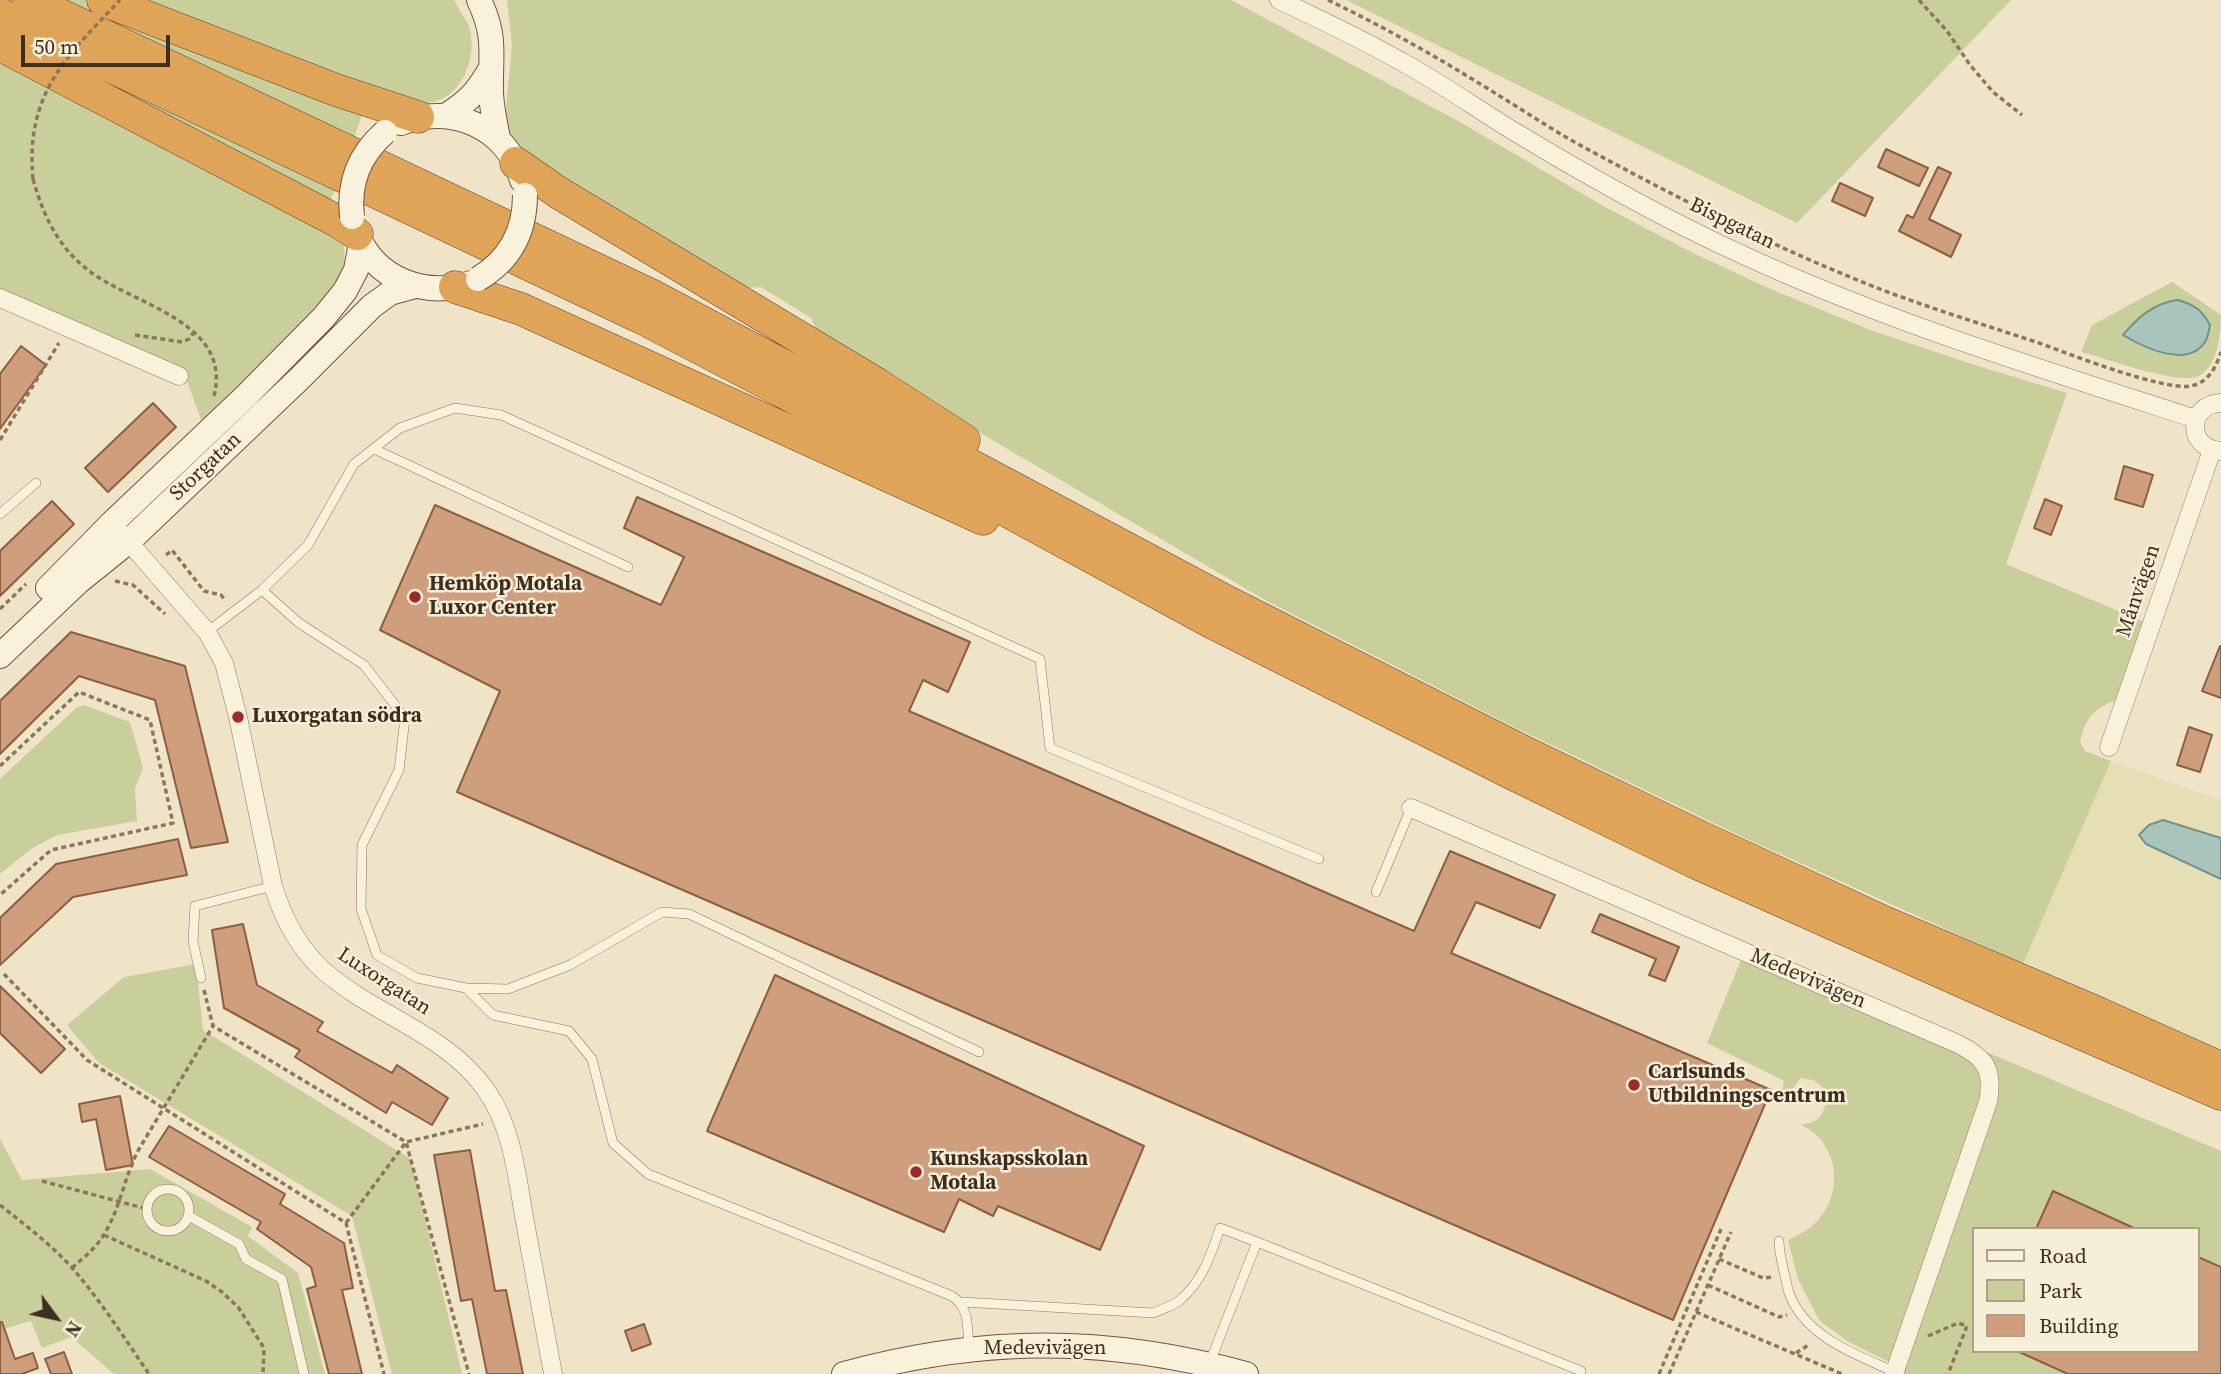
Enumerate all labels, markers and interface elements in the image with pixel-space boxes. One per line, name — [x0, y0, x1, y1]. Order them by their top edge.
scale bar — [24, 21, 173, 65]
text: 50 m — [34, 32, 79, 61]
street label: Bispgatan — [1685, 193, 1779, 255]
street label: Storgatan — [165, 427, 247, 507]
street label: Månvägen — [2111, 541, 2167, 641]
place label: Hemköp Motala Luxor Center — [429, 572, 582, 622]
marker: Hemköp Motala Luxor Center — [407, 589, 423, 605]
place label: Luxorgatan södra — [252, 704, 422, 730]
marker: Luxorgatan södra — [230, 709, 246, 725]
street label: Luxorgatan — [333, 942, 435, 1022]
street label: Medevivägen — [1746, 943, 1870, 1015]
place label: Carlsunds Utbildningscentrum — [1648, 1060, 1846, 1110]
marker: Carlsunds Utbildningscentrum — [1626, 1077, 1642, 1093]
place label: Kunskapsskolan Motala — [930, 1147, 1088, 1197]
marker: Kunskapsskolan Motala — [908, 1164, 924, 1180]
legend — [1972, 1227, 2200, 1353]
text: Road — [2039, 1241, 2087, 1270]
text: Park — [2039, 1276, 2082, 1305]
north arrow — [21, 1283, 91, 1353]
text: Building — [2039, 1311, 2118, 1340]
text: N — [59, 1317, 88, 1342]
street label: Medevivägen — [983, 1336, 1107, 1362]

